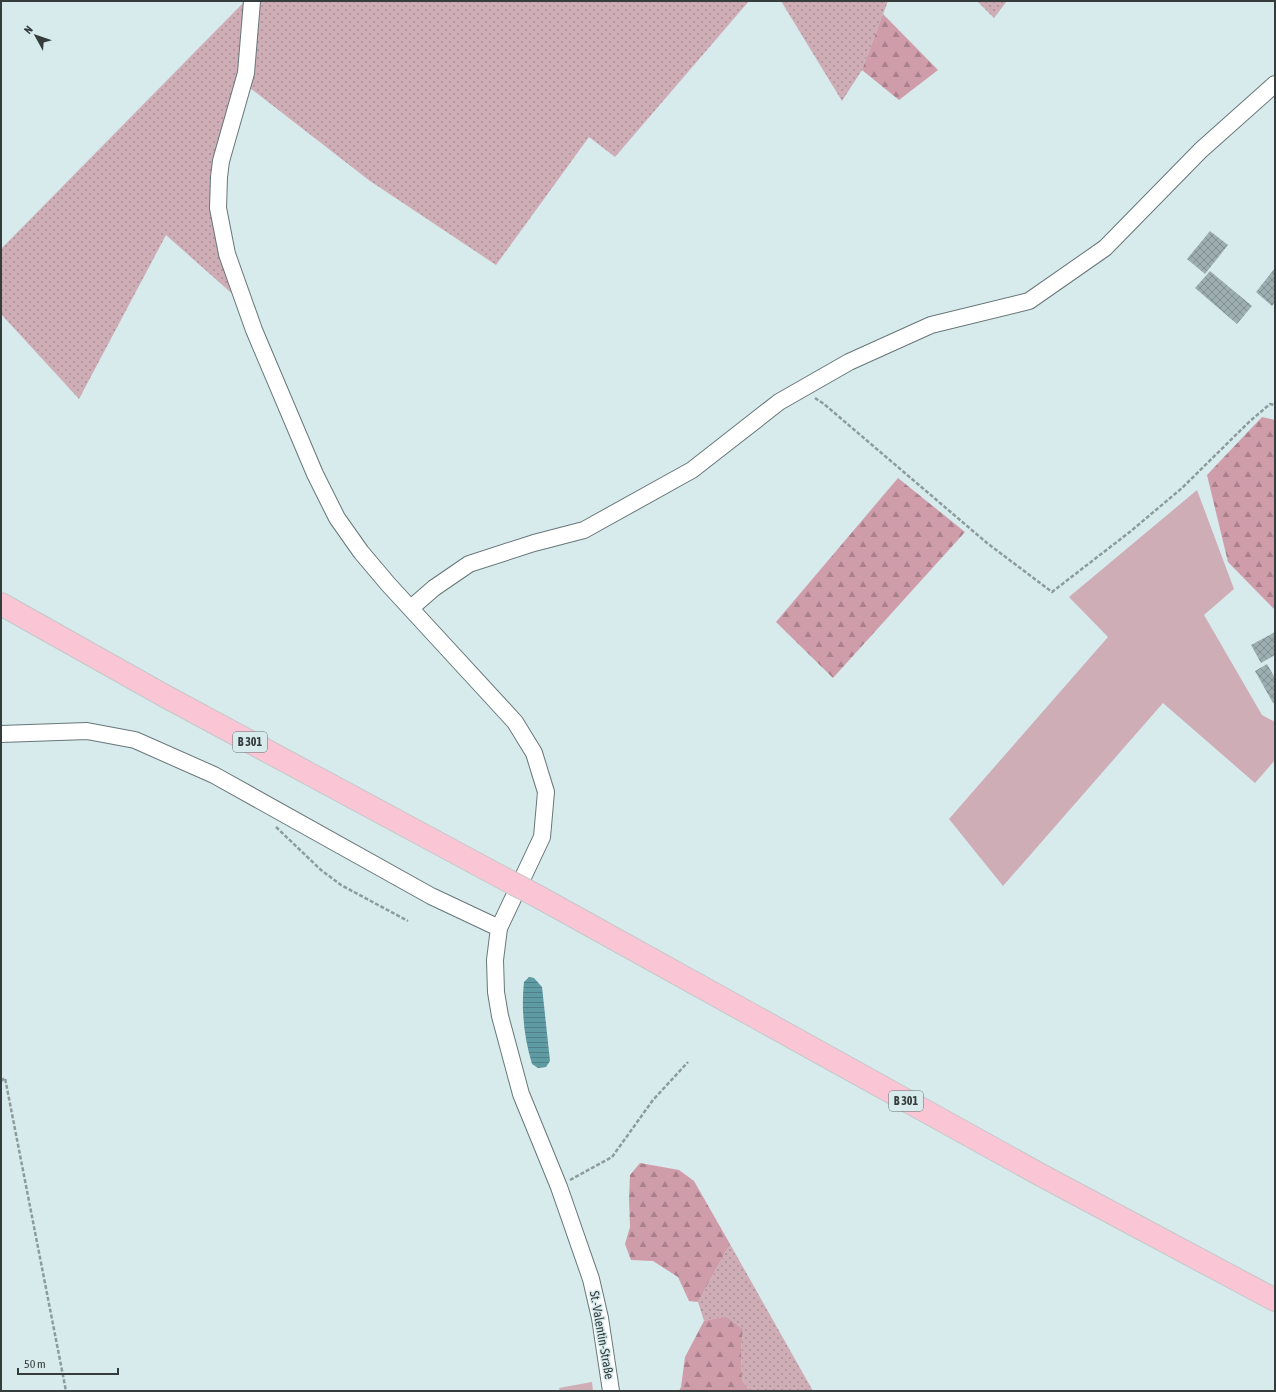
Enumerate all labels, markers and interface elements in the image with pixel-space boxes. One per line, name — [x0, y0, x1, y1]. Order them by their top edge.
north arrow — [16, 16, 56, 56]
text: N — [22, 23, 35, 36]
road number: B 301 — [233, 732, 267, 752]
road number: B 301 — [889, 1091, 923, 1111]
street label: St.-Valentin-Straße — [587, 1290, 617, 1380]
scale bar — [18, 1350, 118, 1376]
text: 50 m — [24, 1357, 46, 1371]

